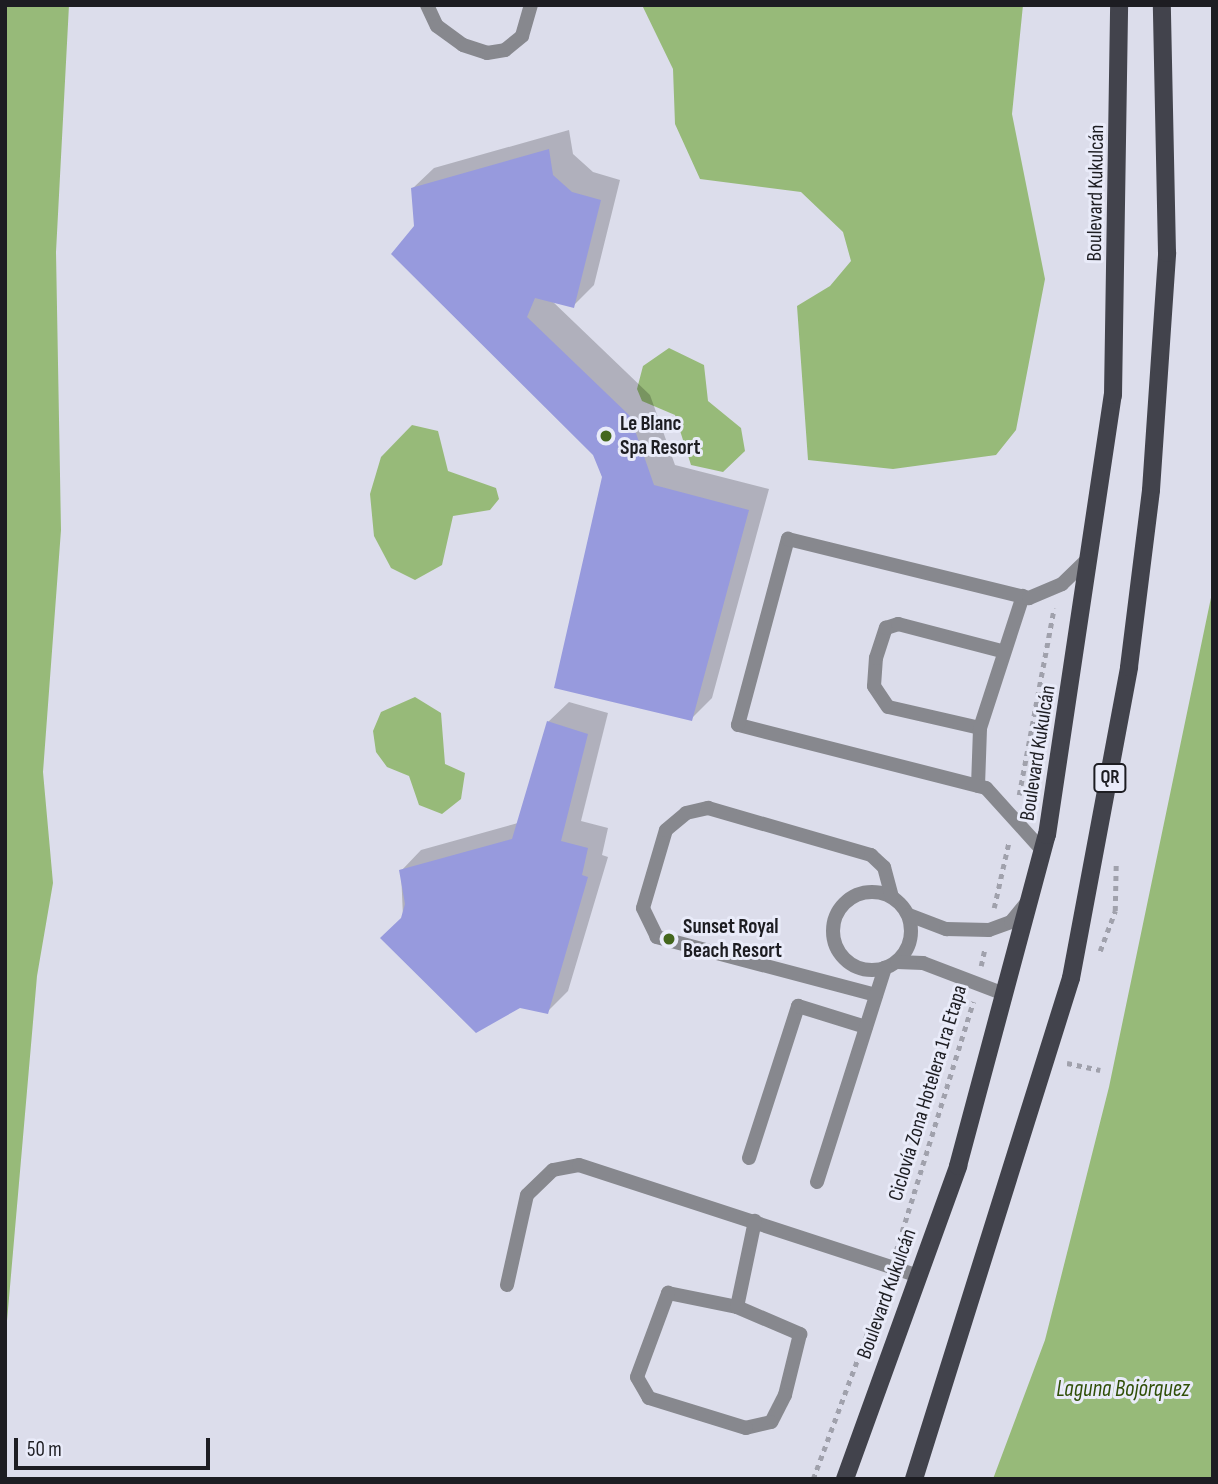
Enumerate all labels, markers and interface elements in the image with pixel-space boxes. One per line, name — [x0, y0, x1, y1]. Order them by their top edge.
street label: Boulevard Kukulcán — [1082, 124, 1110, 262]
place label: Le Blanc Spa Resort — [620, 411, 700, 461]
marker: Le Blanc Spa Resort — [598, 428, 614, 444]
street label: Boulevard Kukulcán — [1015, 684, 1061, 822]
road number: QR — [1092, 762, 1128, 793]
place label: Sunset Royal Beach Resort — [683, 914, 782, 964]
marker: Sunset Royal Beach Resort — [661, 931, 677, 947]
street label: Ciclovía Zona Hotelera 1ra Etapa — [883, 982, 973, 1204]
street label: Boulevard Kukulcán — [852, 1225, 922, 1363]
water label: Laguna Bojórquez — [1056, 1375, 1190, 1403]
scale bar — [18, 1424, 214, 1468]
text: 50 m — [27, 1437, 62, 1462]

